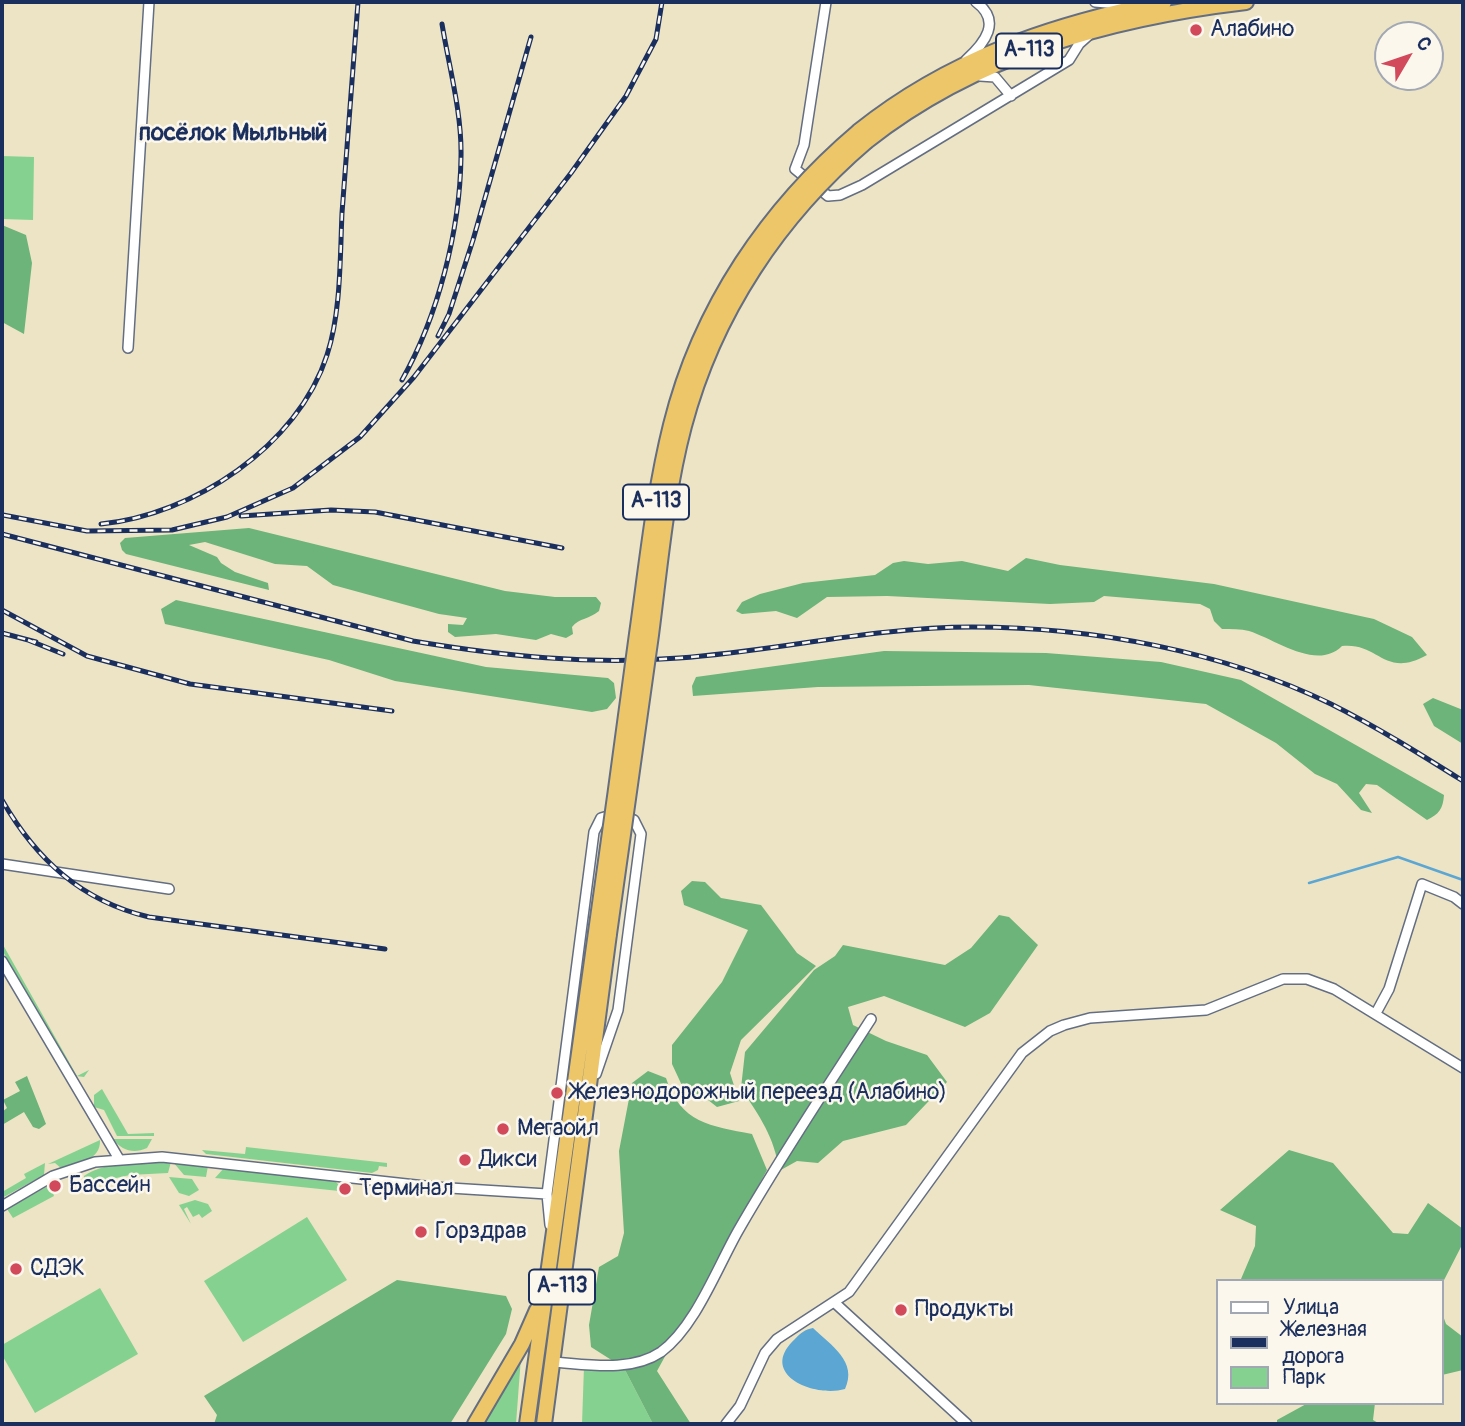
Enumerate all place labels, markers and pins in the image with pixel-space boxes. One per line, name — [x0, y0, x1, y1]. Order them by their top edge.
place label: Алабино — [1210, 16, 1294, 44]
marker: Алабино — [1188, 22, 1204, 38]
place label: Железнодорожный переезд (Алабино) — [571, 1079, 947, 1107]
marker: Железнодорожный переезд (Алабино) — [549, 1085, 565, 1101]
place label: Мегаойл — [517, 1115, 599, 1143]
marker: Мегаойл — [495, 1121, 511, 1137]
place label: Дикси — [479, 1146, 537, 1174]
marker: Дикси — [457, 1152, 473, 1168]
place label: Бассейн — [69, 1172, 151, 1200]
place label: Терминал — [359, 1175, 454, 1203]
marker: Бассейн — [47, 1178, 63, 1194]
marker: Терминал — [337, 1181, 353, 1197]
place label: Горздрав — [435, 1218, 527, 1246]
marker: Горздрав — [413, 1224, 429, 1240]
place label: СДЭК — [30, 1255, 85, 1283]
marker: СДЭК — [8, 1261, 24, 1277]
place label: Продукты — [915, 1296, 1014, 1324]
marker: Продукты — [893, 1302, 909, 1318]

